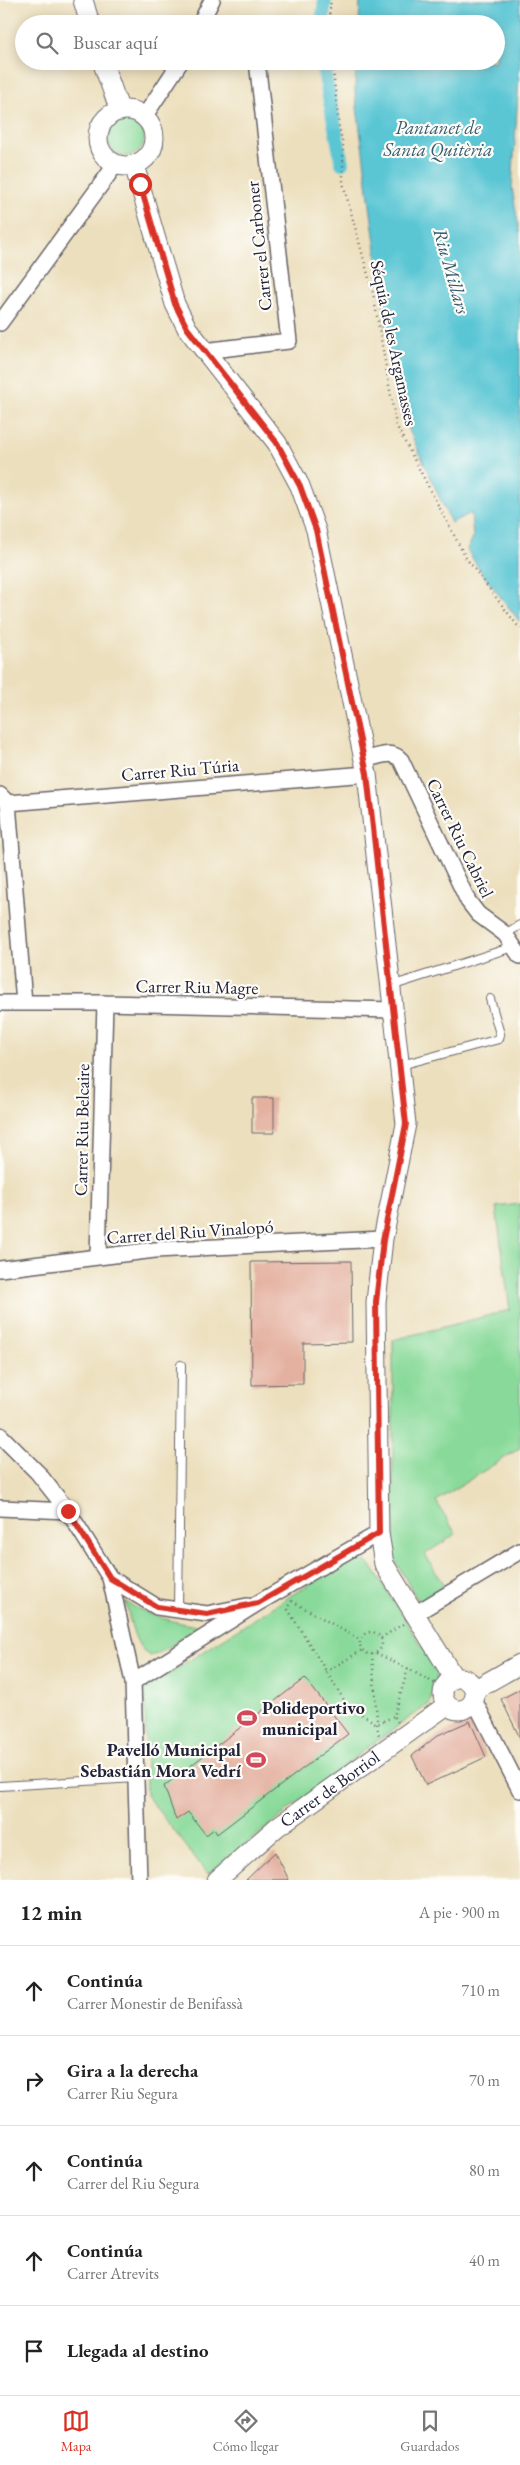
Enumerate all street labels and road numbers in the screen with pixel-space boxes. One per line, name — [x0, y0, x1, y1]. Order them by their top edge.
street label: Carrer el Carboner — [240, 180, 277, 312]
street label: Séquia de les Argamasses — [366, 258, 423, 428]
street label: Carrer Riu Túria — [120, 753, 241, 786]
street label: Carrer Riu Cabriel — [422, 774, 499, 901]
street label: Carrer Riu Magre — [135, 974, 259, 999]
street label: Carrer Riu Belcaire — [69, 1064, 94, 1196]
street label: Carrer del Riu Vinalopó — [106, 1214, 274, 1249]
street label: Carrer de Borriol — [275, 1745, 384, 1832]

